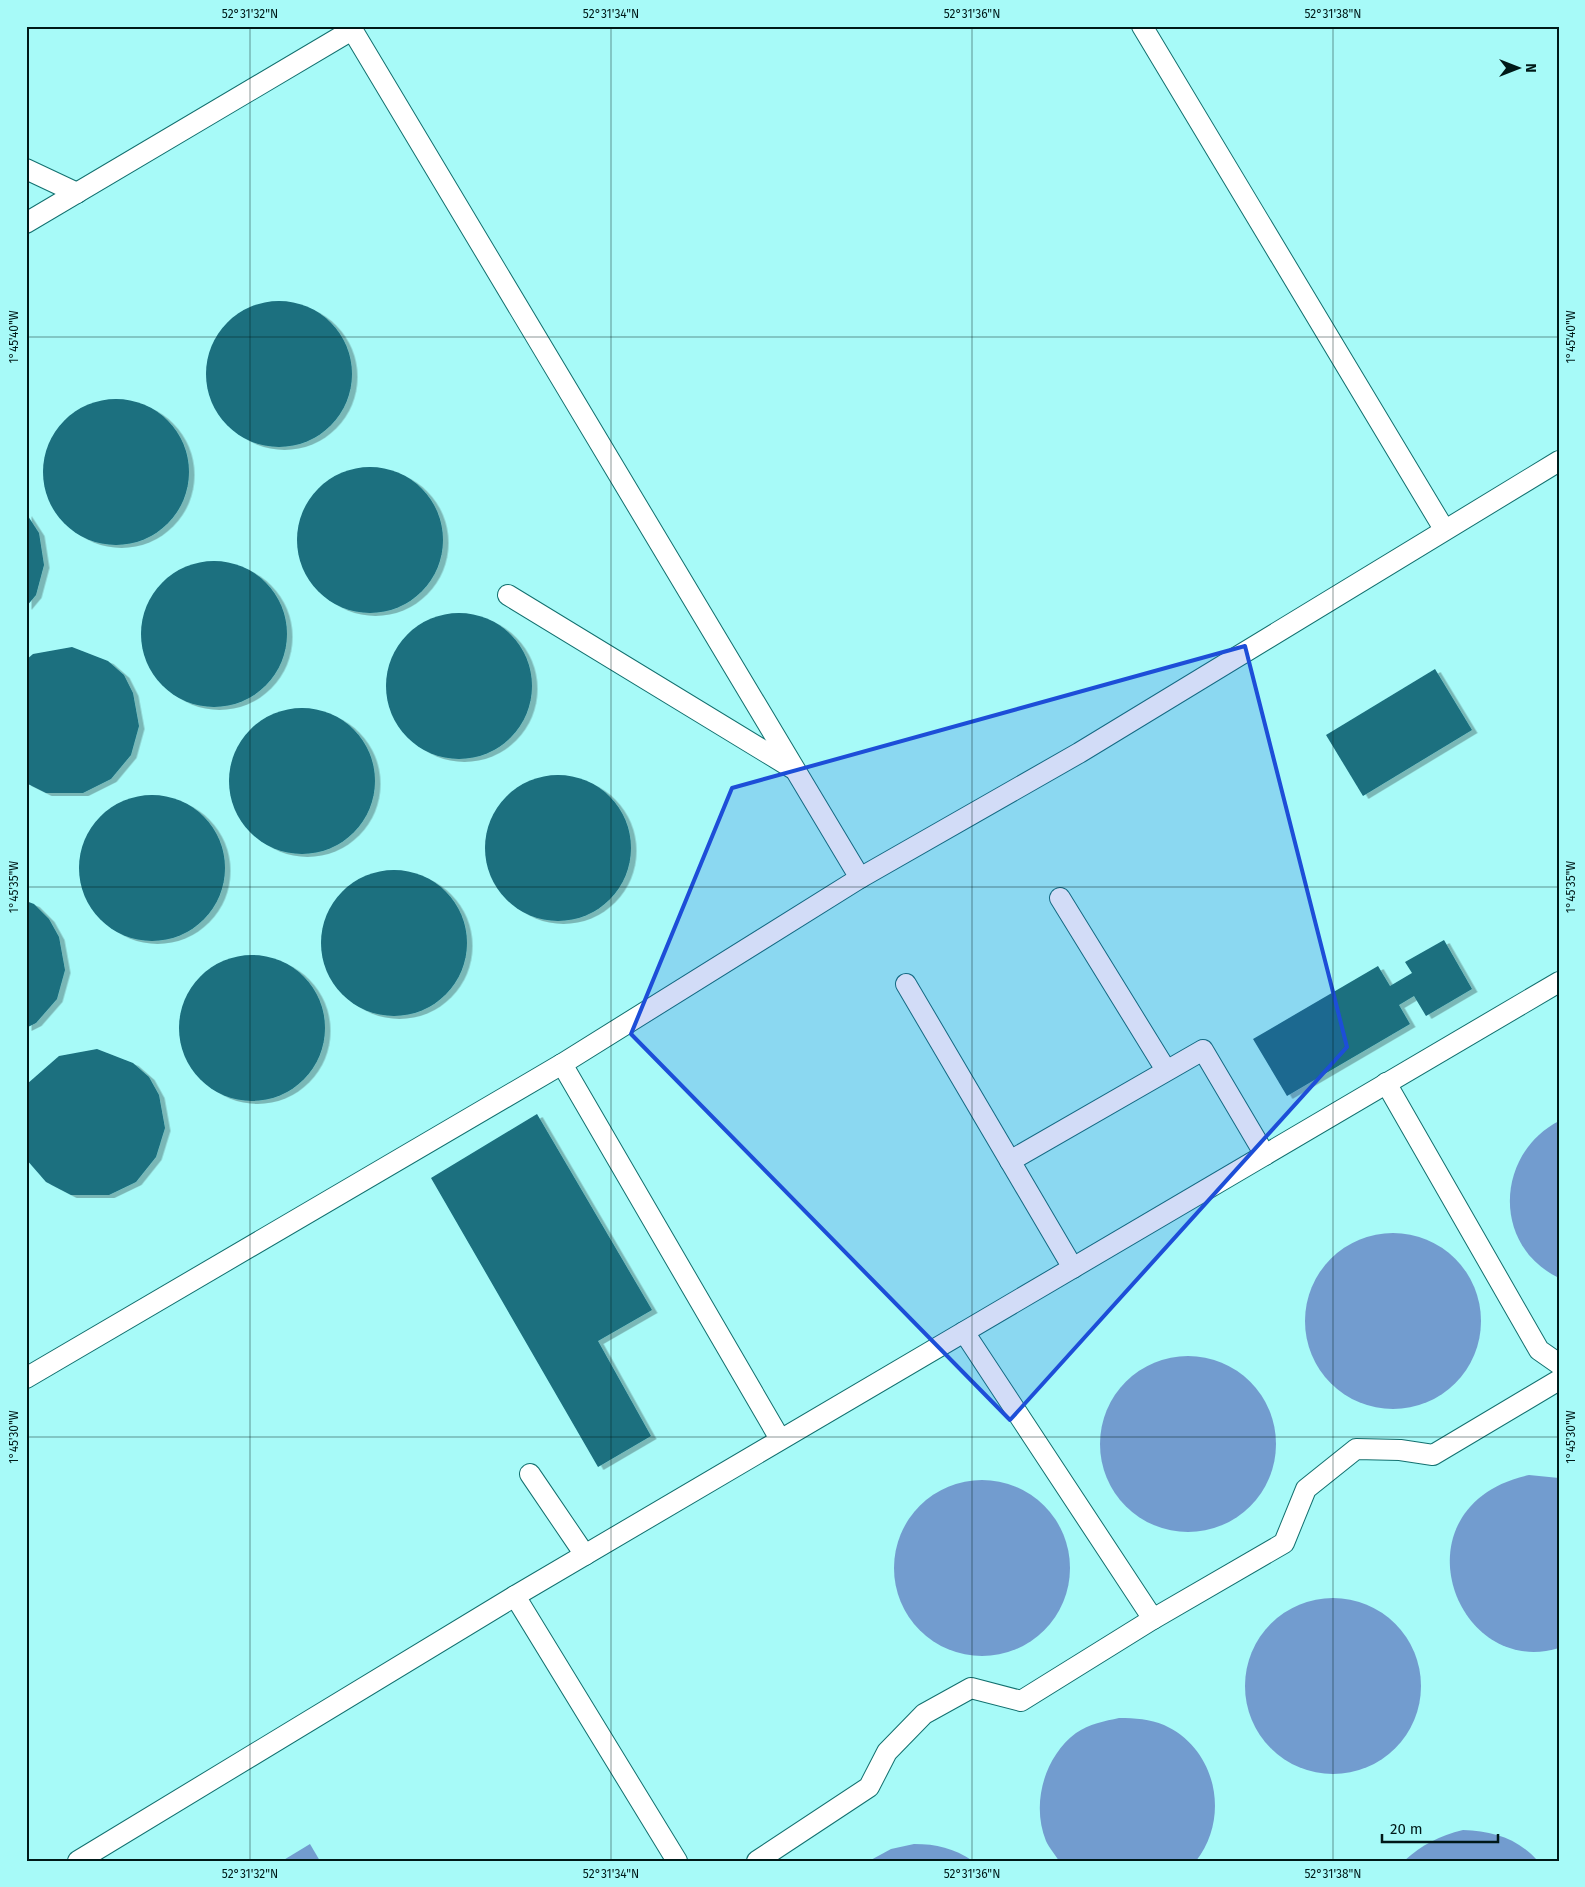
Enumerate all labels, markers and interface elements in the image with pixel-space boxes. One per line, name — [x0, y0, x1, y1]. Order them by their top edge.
text: 52°31'32"N — [222, 7, 278, 21]
text: 52°31'34"N — [583, 7, 639, 21]
text: 52°31'36"N — [944, 7, 1000, 21]
text: 52°31'38"N — [1304, 7, 1362, 21]
north arrow — [1492, 42, 1542, 92]
text: N — [1522, 63, 1539, 73]
text: 1°45'40"W — [7, 310, 21, 364]
text: 1°45'40"W — [1564, 310, 1578, 364]
text: 1°45'35"W — [7, 861, 21, 913]
text: 1°45'35"W — [1564, 861, 1578, 913]
text: 1°45'30"W — [7, 1410, 21, 1464]
text: 1°45'30"W — [1564, 1410, 1578, 1464]
scale bar — [1382, 1812, 1499, 1844]
text: 20 m — [1390, 1820, 1423, 1838]
text: 52°31'32"N — [222, 1867, 278, 1881]
text: 52°31'34"N — [583, 1867, 639, 1881]
text: 52°31'36"N — [944, 1867, 1000, 1881]
text: 52°31'38"N — [1304, 1867, 1362, 1881]

